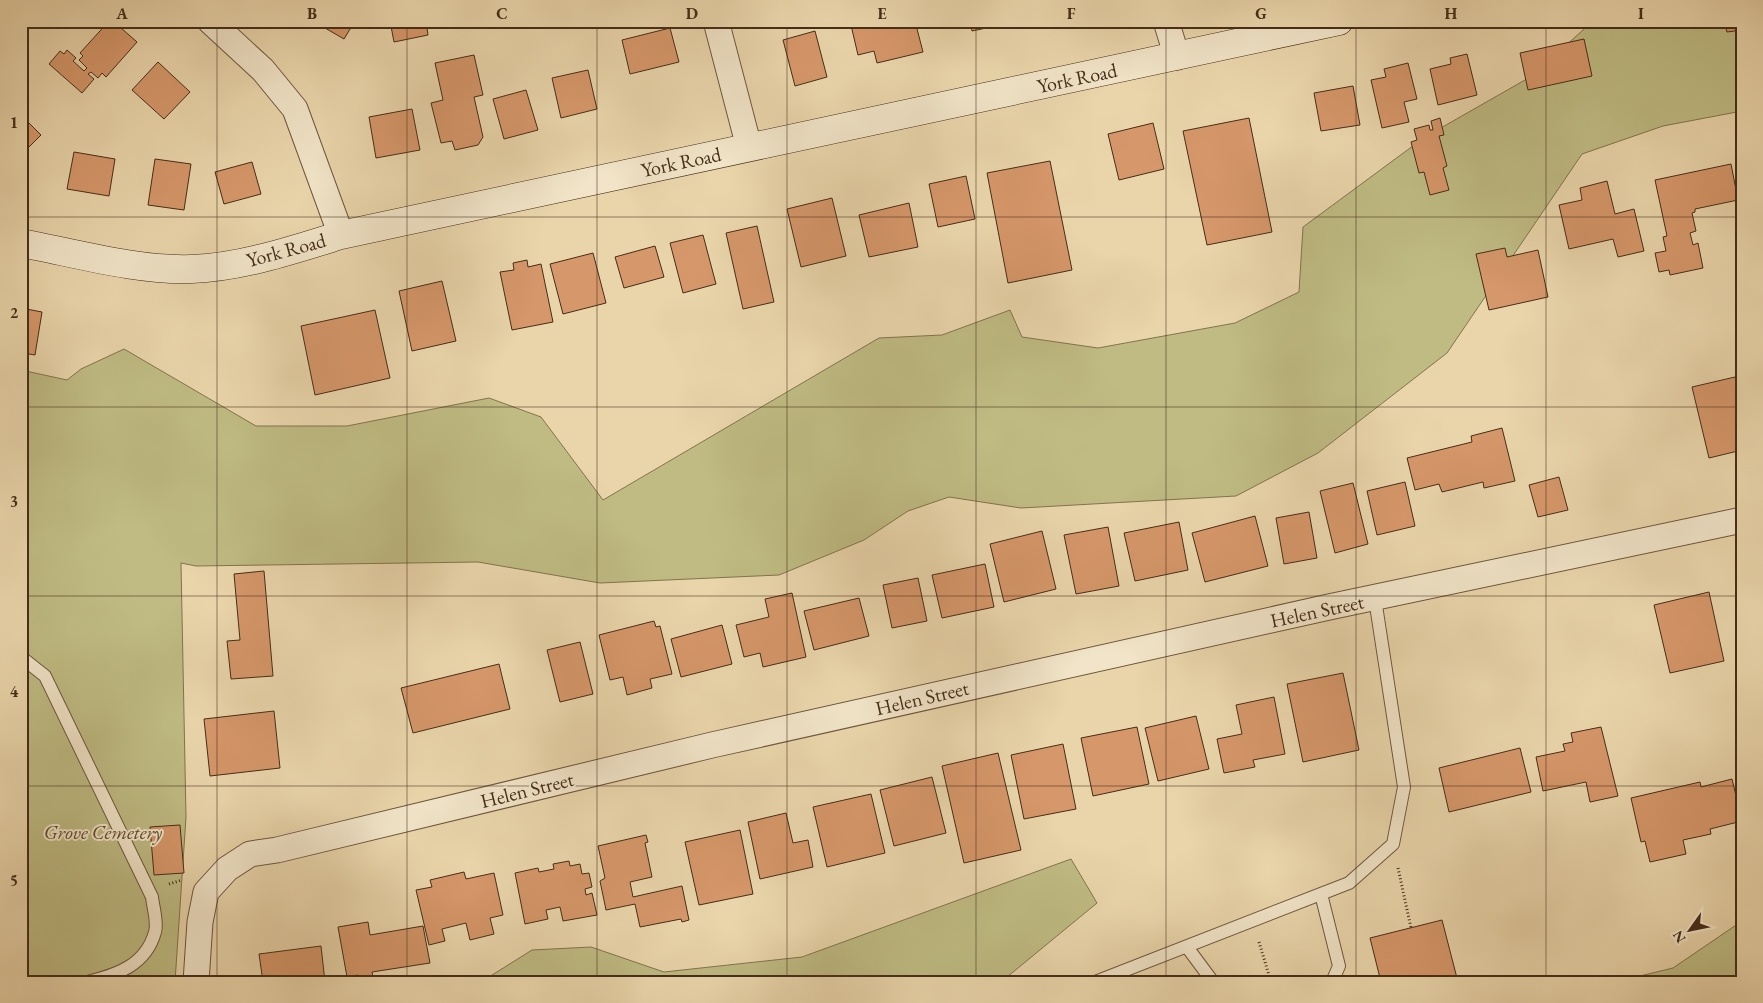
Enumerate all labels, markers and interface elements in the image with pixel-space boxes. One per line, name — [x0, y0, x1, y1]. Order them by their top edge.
text: A — [115, 3, 128, 24]
text: B — [307, 3, 317, 24]
text: C — [496, 3, 508, 24]
text: D — [686, 3, 698, 24]
text: E — [877, 3, 887, 24]
text: F — [1067, 3, 1076, 24]
text: G — [1255, 3, 1267, 24]
text: H — [1445, 3, 1458, 24]
text: I — [1638, 3, 1644, 24]
street label: York Road — [1034, 57, 1120, 99]
text: 1 — [10, 112, 18, 133]
street label: York Road — [638, 141, 724, 183]
street label: York Road — [243, 227, 330, 273]
text: 2 — [10, 302, 19, 323]
text: 3 — [10, 491, 18, 512]
street label: Helen Street — [1268, 588, 1367, 634]
street label: Helen Street — [873, 674, 972, 721]
text: 4 — [10, 681, 19, 702]
street label: Helen Street — [478, 766, 577, 814]
park label: Grove Cemetery — [44, 819, 162, 845]
text: 5 — [10, 870, 18, 891]
north arrow — [1666, 906, 1716, 956]
text: N — [1668, 927, 1690, 947]

